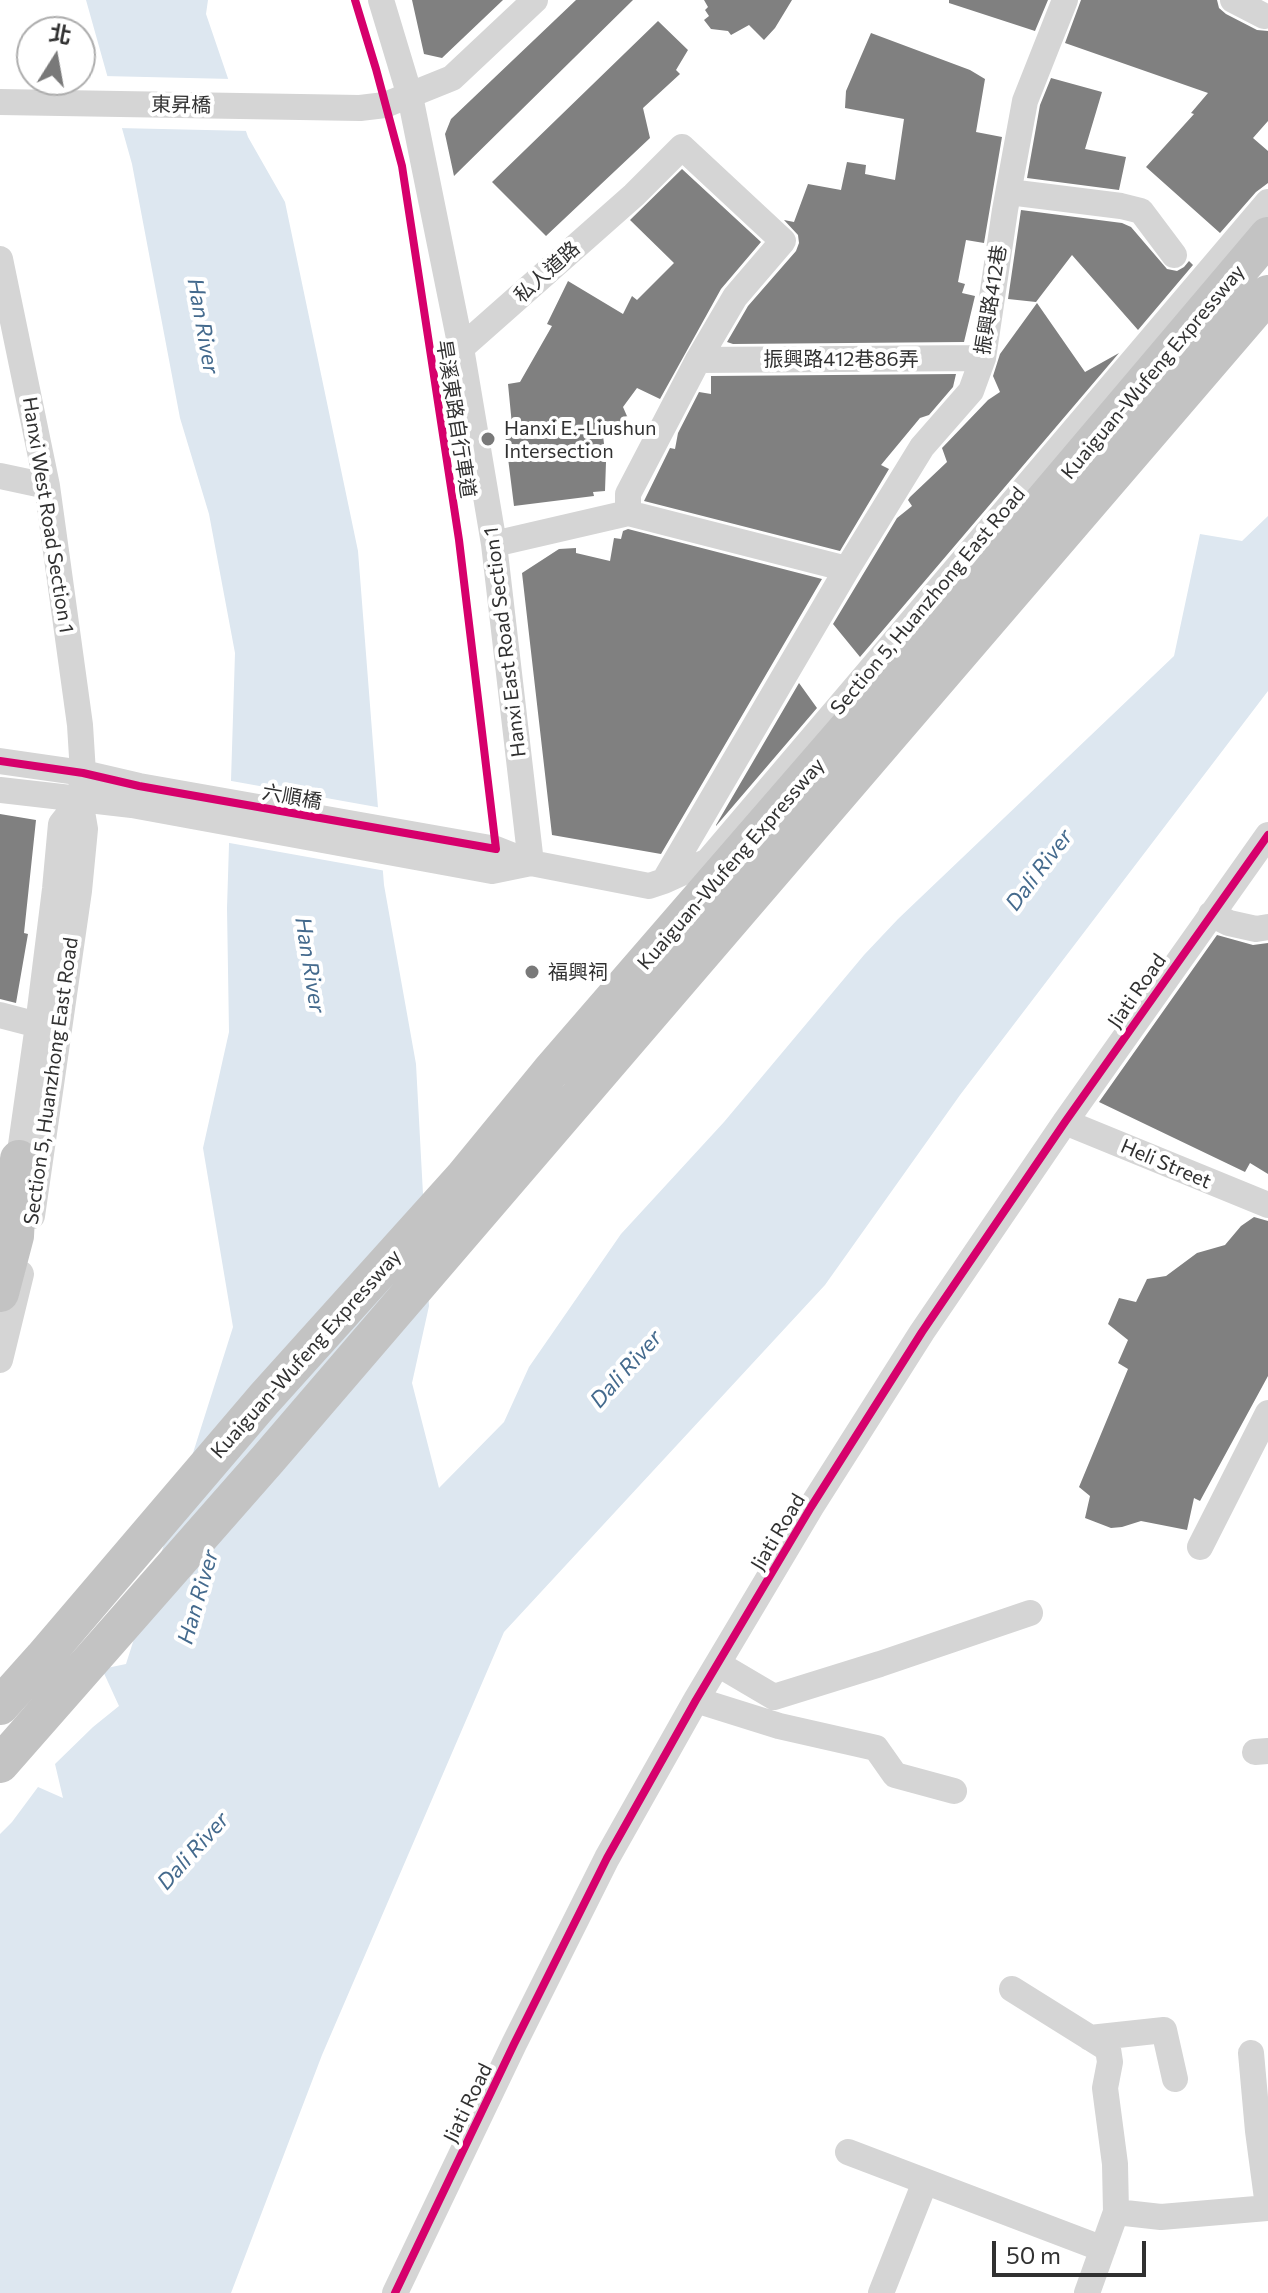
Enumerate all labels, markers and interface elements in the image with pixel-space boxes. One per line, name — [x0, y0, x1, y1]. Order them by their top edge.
north arrow — [16, 16, 96, 96]
text: 北 — [47, 19, 74, 49]
street label: 東昇橋 — [151, 92, 211, 118]
street label: 私人道路 — [509, 236, 585, 308]
street label: 振興路412巷 — [970, 243, 1012, 357]
street label: Kuaiguan-Wufeng Expressway — [1056, 260, 1250, 484]
water label: Han River — [182, 276, 224, 376]
street label: 旱溪東路自行車道 — [432, 338, 480, 500]
street label: 振興路412巷86弄 — [763, 347, 919, 371]
street label: Hanxi West Road Section 1 — [17, 395, 79, 635]
place label: Hanxi E.-Liushun Intersection — [504, 416, 657, 463]
marker: Hanxi E.-Liushun Intersection — [479, 430, 497, 448]
street label: Section 5, Huanzhong East Road — [826, 482, 1030, 720]
street label: Hanxi East Road Section 1 — [479, 526, 531, 758]
street label: Kuaiguan-Wufeng Expressway — [632, 753, 830, 975]
street label: 六順橋 — [260, 780, 324, 814]
water label: Dali River — [1000, 824, 1078, 916]
water label: Han River — [289, 915, 331, 1015]
street label: Section 5, Huanzhong East Road — [19, 936, 83, 1226]
street label: Jiati Road — [1103, 949, 1171, 1033]
place label: 福興祠 — [548, 960, 608, 984]
marker: 福興祠 — [523, 963, 541, 981]
street label: Heli Street — [1117, 1134, 1215, 1194]
street label: Kuaiguan-Wufeng Expressway — [206, 1245, 406, 1463]
water label: Dali River — [584, 1325, 668, 1413]
street label: Jiati Road — [746, 1489, 810, 1575]
water label: Han River — [172, 1547, 224, 1647]
water label: Dali River — [151, 1807, 235, 1895]
street label: Jiati Road — [439, 2059, 497, 2147]
scale bar — [996, 2225, 1150, 2275]
text: 50 m — [1006, 2240, 1061, 2269]

